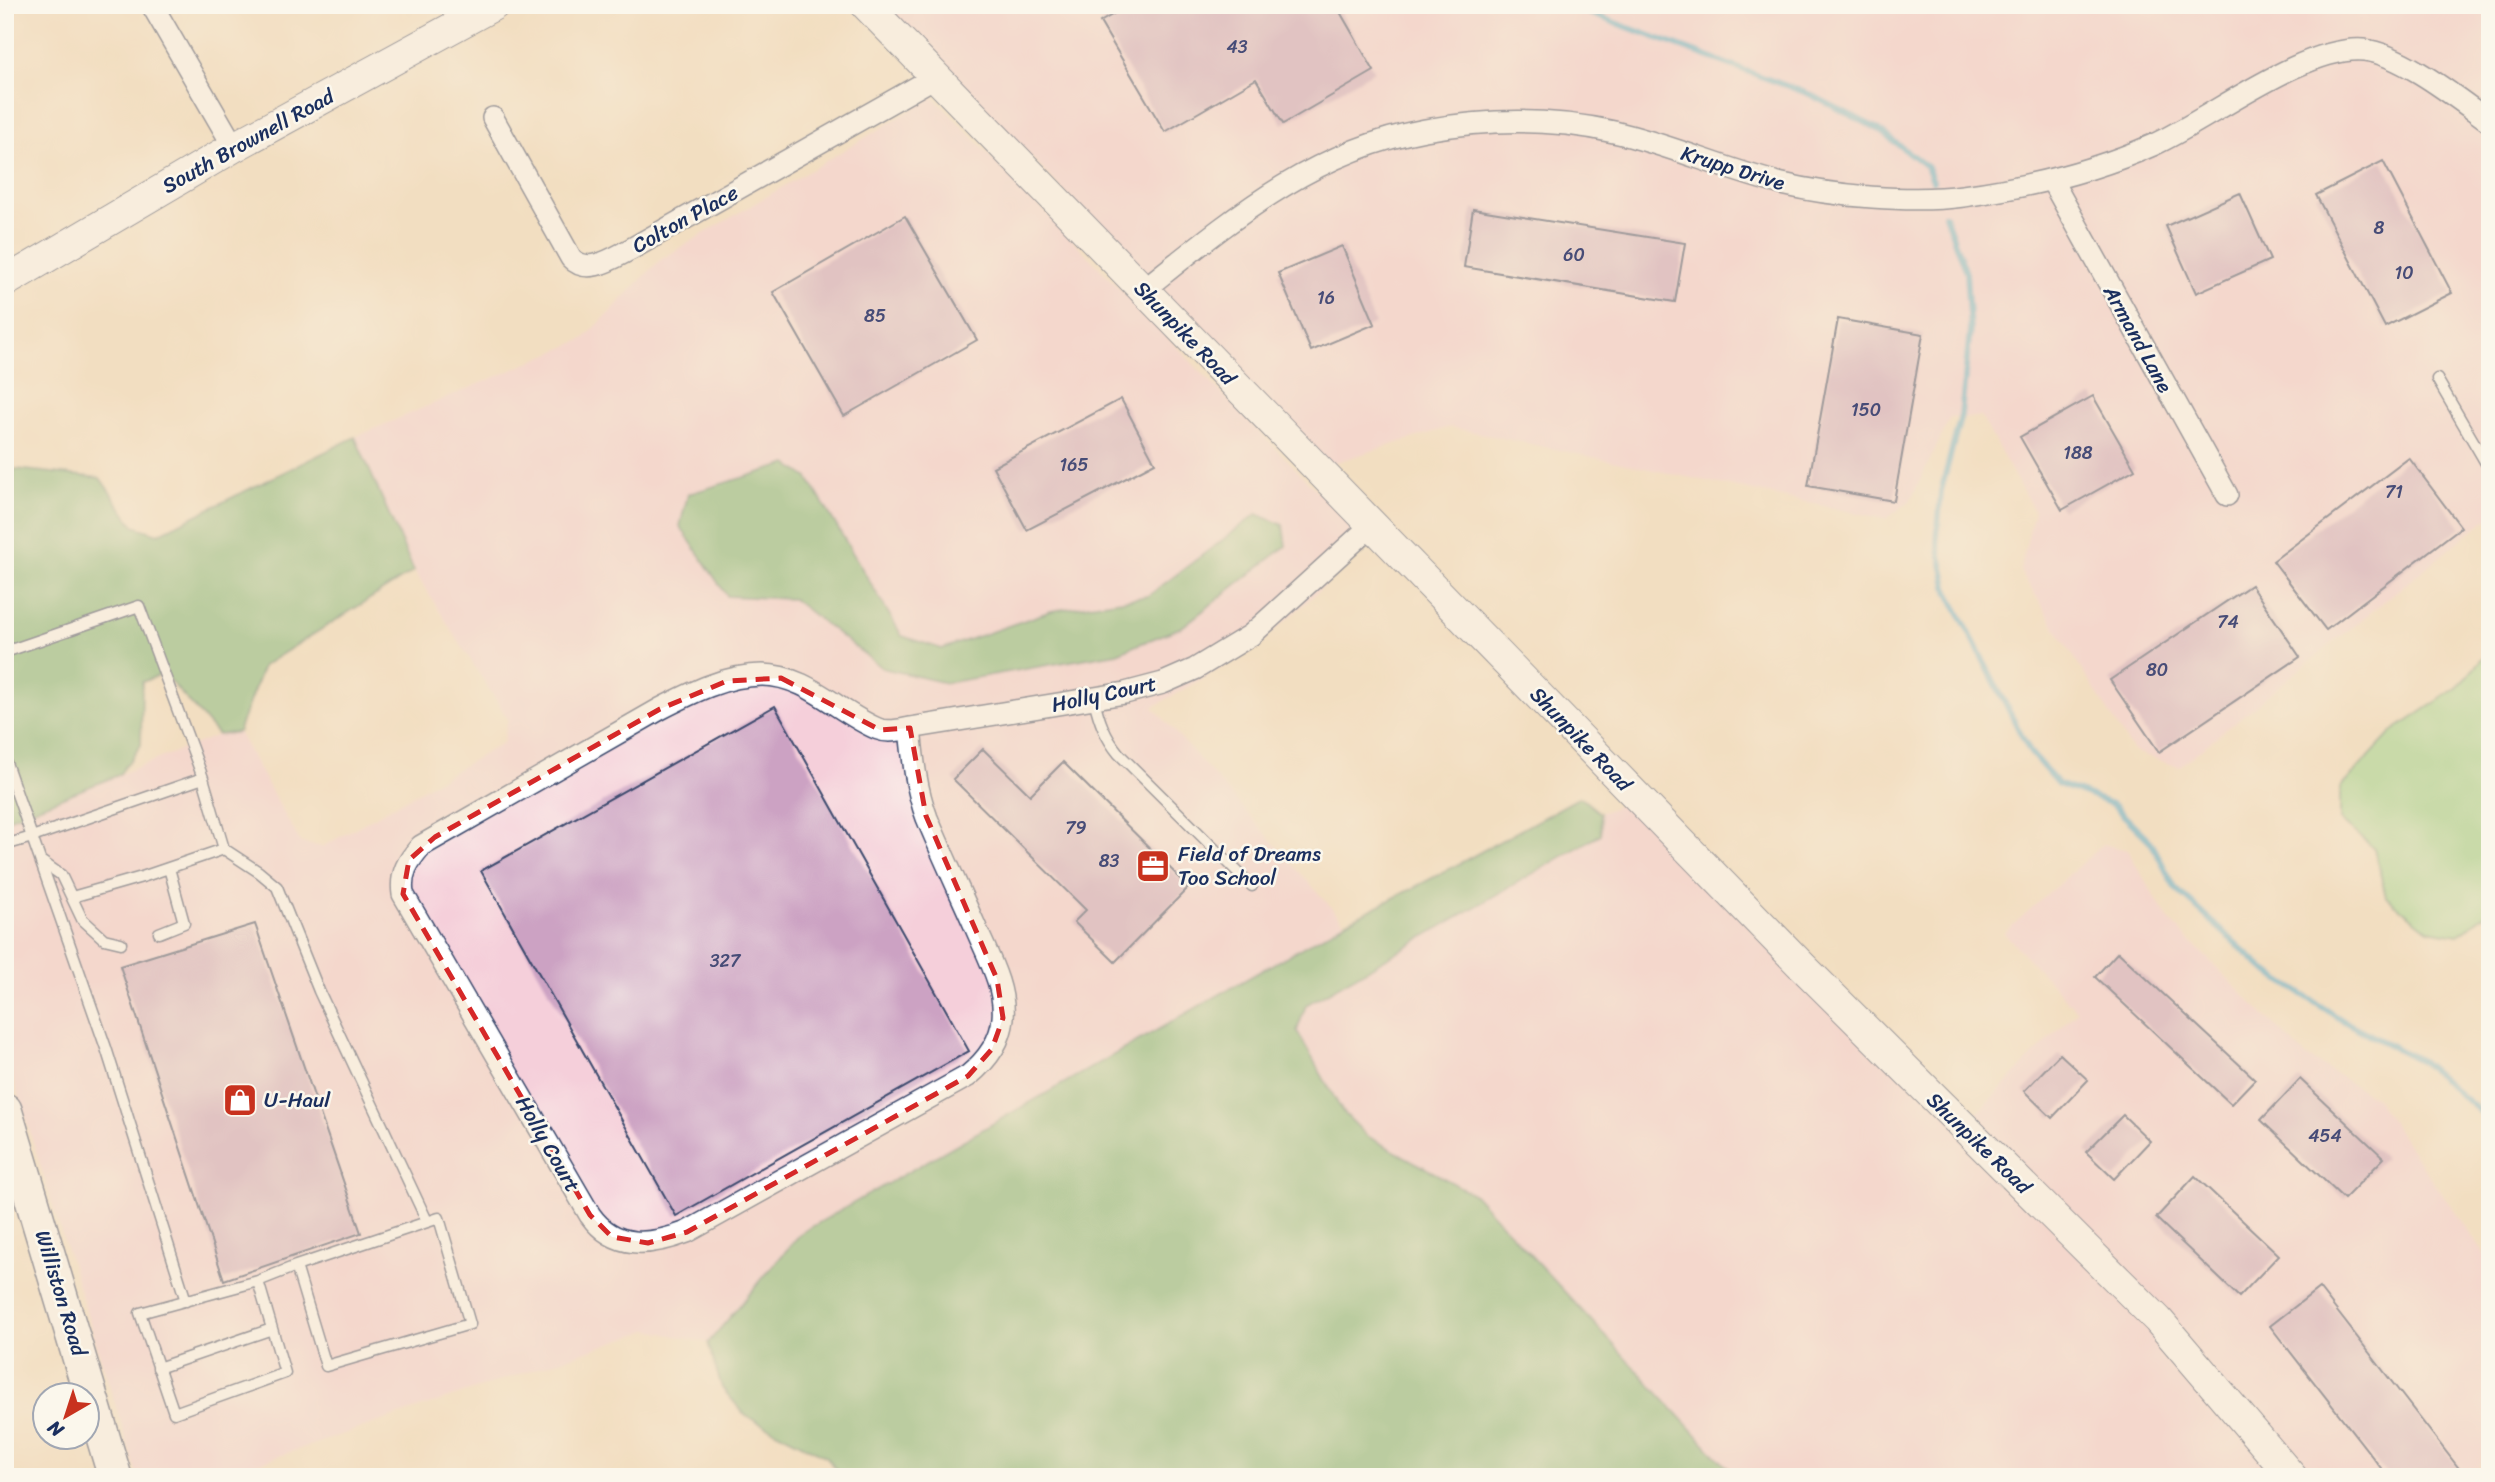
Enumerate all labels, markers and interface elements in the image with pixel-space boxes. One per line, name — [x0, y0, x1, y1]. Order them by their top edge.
house number: 43 — [1226, 31, 1248, 63]
street label: South Brownell Road — [155, 77, 343, 204]
street label: Krupp Drive — [1676, 134, 1790, 202]
street label: Colton Place — [625, 174, 746, 264]
house number: 8 — [2374, 212, 2385, 244]
house number: 60 — [1563, 239, 1585, 271]
house number: 10 — [2394, 257, 2414, 289]
street label: Shunpike Road — [1124, 271, 1247, 396]
street label: Armand Lane — [2092, 277, 2183, 400]
house number: 16 — [1317, 282, 1335, 314]
house number: 85 — [864, 300, 886, 332]
house number: 150 — [1851, 394, 1881, 426]
house number: 188 — [2063, 437, 2093, 469]
house number: 165 — [1060, 449, 1088, 481]
house number: 71 — [2385, 476, 2403, 508]
house number: 74 — [2217, 606, 2239, 638]
house number: 80 — [2146, 654, 2168, 686]
street label: Holly Court — [1048, 664, 1160, 724]
street label: Shunpike Road — [1520, 677, 1643, 802]
house number: 79 — [1065, 812, 1087, 844]
place label: Field of Dreams Too School — [1178, 835, 1321, 897]
house number: 83 — [1099, 845, 1119, 877]
office icon: Field of Dreams Too School — [1134, 847, 1172, 885]
house number: 327 — [710, 945, 742, 977]
shop icon: U-Haul — [221, 1081, 259, 1119]
place label: U-Haul — [264, 1081, 331, 1119]
street label: Shunpike Road — [1917, 1082, 2042, 1205]
street label: Holly Court — [505, 1088, 591, 1200]
house number: 454 — [2308, 1120, 2342, 1152]
street label: Williston Road — [24, 1225, 99, 1362]
north arrow — [32, 1380, 102, 1450]
text: N — [39, 1411, 72, 1446]

